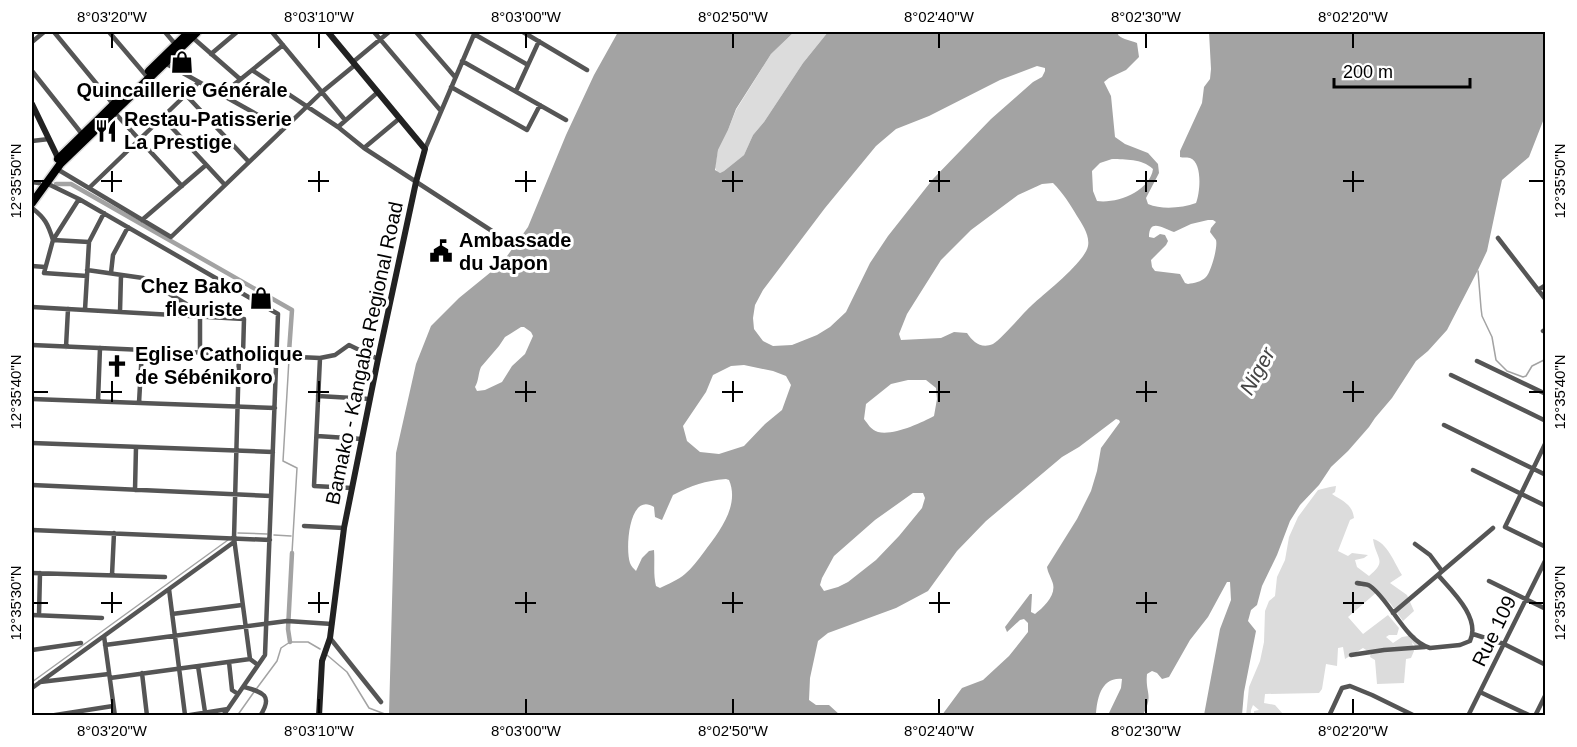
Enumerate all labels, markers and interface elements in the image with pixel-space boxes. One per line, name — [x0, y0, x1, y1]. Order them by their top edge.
text: 8°03'20"W — [77, 8, 148, 25]
text: 8°03'10"W — [284, 8, 355, 25]
text: 8°03'00"W — [491, 8, 562, 25]
text: 8°02'50"W — [698, 8, 769, 25]
text: 8°02'40"W — [904, 8, 975, 25]
text: 8°02'30"W — [1111, 8, 1182, 25]
text: 8°02'20"W — [1318, 8, 1389, 25]
shop icon: Quincaillerie Générale — [169, 49, 195, 75]
scale bar — [1334, 51, 1470, 89]
text: 200 m — [1343, 62, 1393, 82]
place label: Quincaillerie Générale — [76, 79, 288, 101]
place label: Restau-Patisserie La Prestige — [124, 108, 292, 153]
restaurant icon: Restau-Patisserie La Prestige — [93, 118, 119, 144]
text: 12°35'50"N — [7, 143, 24, 219]
text: 12°35'50"N — [1551, 143, 1568, 219]
street label: Bamako - Kangaba Regional Road — [321, 200, 407, 506]
place label: Ambassade du Japon — [459, 229, 571, 274]
public building icon: Ambassade du Japon — [428, 238, 454, 264]
place label: Chez Bako fleuriste — [141, 275, 243, 320]
shop icon: Chez Bako fleuriste — [248, 285, 274, 311]
place label: Eglise Catholique de Sébénikoro — [135, 343, 303, 388]
water label: Niger — [1235, 343, 1280, 399]
church icon: Eglise Catholique de Sébénikoro — [104, 353, 130, 379]
text: 12°35'40"N — [7, 354, 24, 430]
text: 12°35'40"N — [1551, 354, 1568, 430]
text: 12°35'30"N — [7, 565, 24, 641]
text: 12°35'30"N — [1551, 565, 1568, 641]
street label: Rue 109 — [1468, 592, 1520, 670]
text: 8°03'20"W — [77, 722, 148, 739]
text: 8°03'10"W — [284, 722, 355, 739]
text: 8°03'00"W — [491, 722, 562, 739]
text: 8°02'50"W — [698, 722, 769, 739]
text: 8°02'40"W — [904, 722, 975, 739]
text: 8°02'30"W — [1111, 722, 1182, 739]
text: 8°02'20"W — [1318, 722, 1389, 739]

